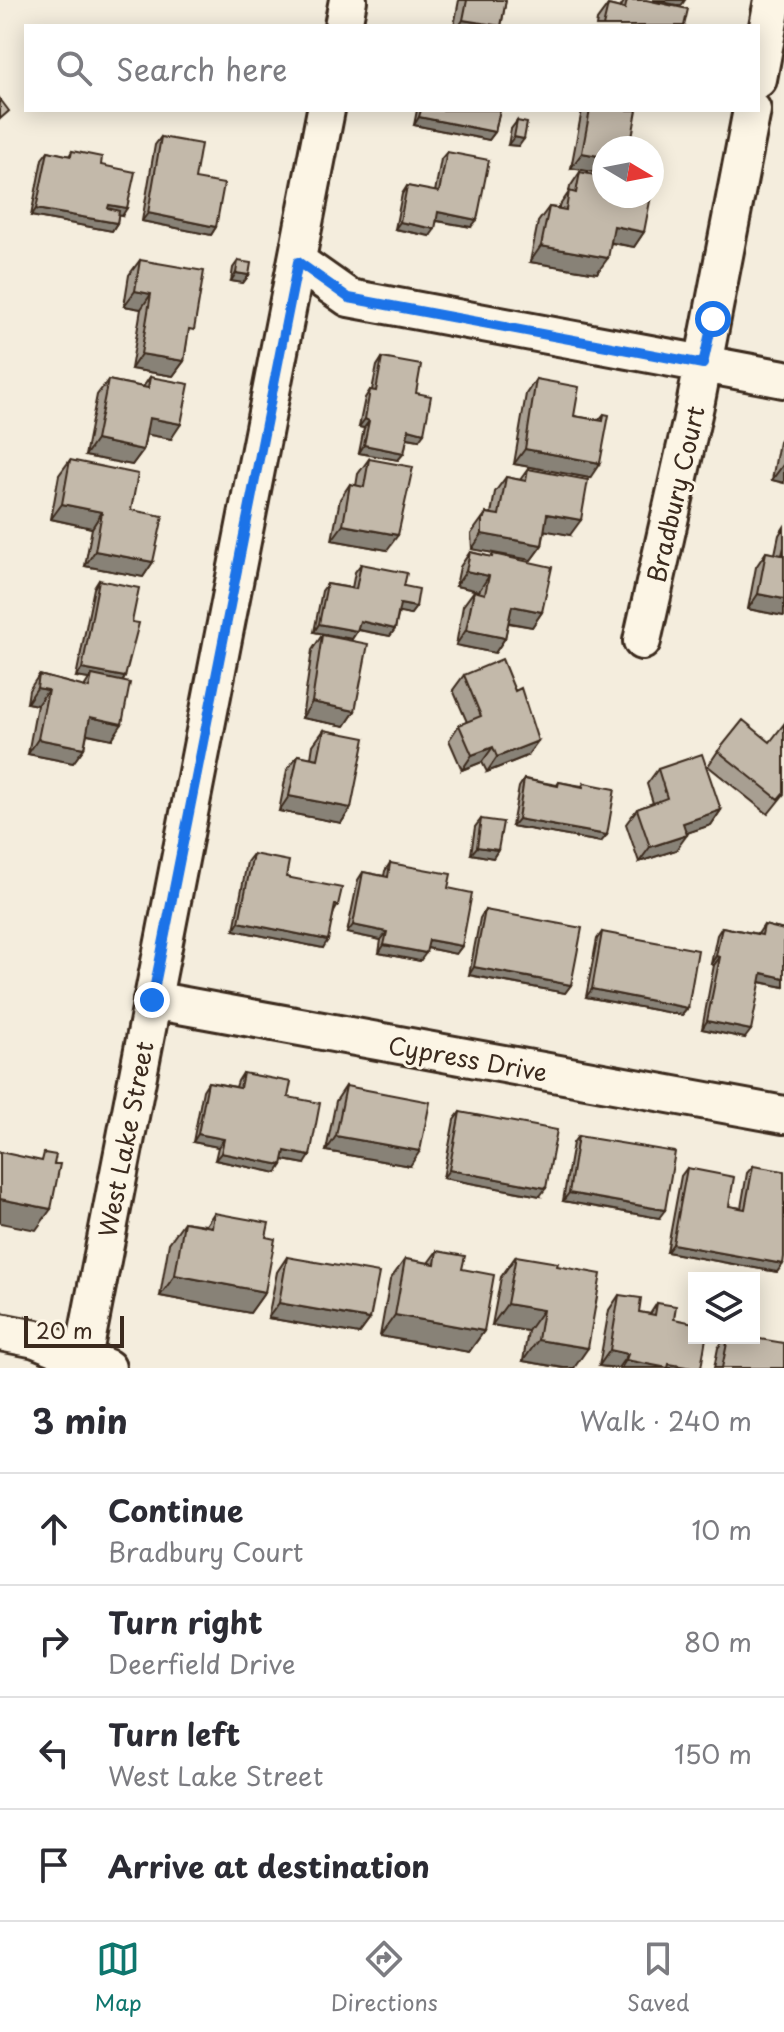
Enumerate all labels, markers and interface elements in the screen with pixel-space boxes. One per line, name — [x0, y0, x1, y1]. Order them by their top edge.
search box — [24, 24, 760, 112]
icon: search — [52, 46, 96, 90]
text: Search here — [116, 46, 288, 91]
north arrow — [592, 136, 664, 208]
route start — [695, 301, 731, 337]
street label: Bradbury Court — [637, 402, 713, 586]
route end — [134, 982, 170, 1018]
street label: Cypress Drive — [386, 1026, 550, 1090]
street label: West Lake Street — [88, 1038, 162, 1240]
map controls — [688, 1272, 760, 1344]
button: layers — [688, 1272, 760, 1344]
scale bar — [24, 1312, 124, 1348]
text: 20 m — [36, 1313, 93, 1346]
text: 3 min — [32, 1394, 128, 1446]
text: Walk · 240 m — [580, 1401, 752, 1440]
text: Continue — [108, 1487, 243, 1532]
icon: ahead — [32, 1507, 76, 1551]
text: 10 m — [691, 1510, 752, 1549]
text: Bradbury Court — [108, 1532, 303, 1571]
text: Turn right — [108, 1599, 263, 1644]
icon: right — [32, 1619, 76, 1663]
text: 80 m — [684, 1622, 752, 1661]
text: Deerfield Drive — [108, 1644, 296, 1683]
text: Turn left — [108, 1711, 240, 1756]
icon: left — [32, 1731, 76, 1775]
text: 150 m — [674, 1734, 752, 1773]
text: West Lake Street — [108, 1756, 323, 1795]
icon: arrive — [32, 1843, 76, 1887]
text: Arrive at destination — [108, 1843, 430, 1888]
tab: Map — [95, 1937, 142, 2018]
tab: Directions — [331, 1937, 438, 2018]
tab: Saved — [627, 1937, 689, 2018]

